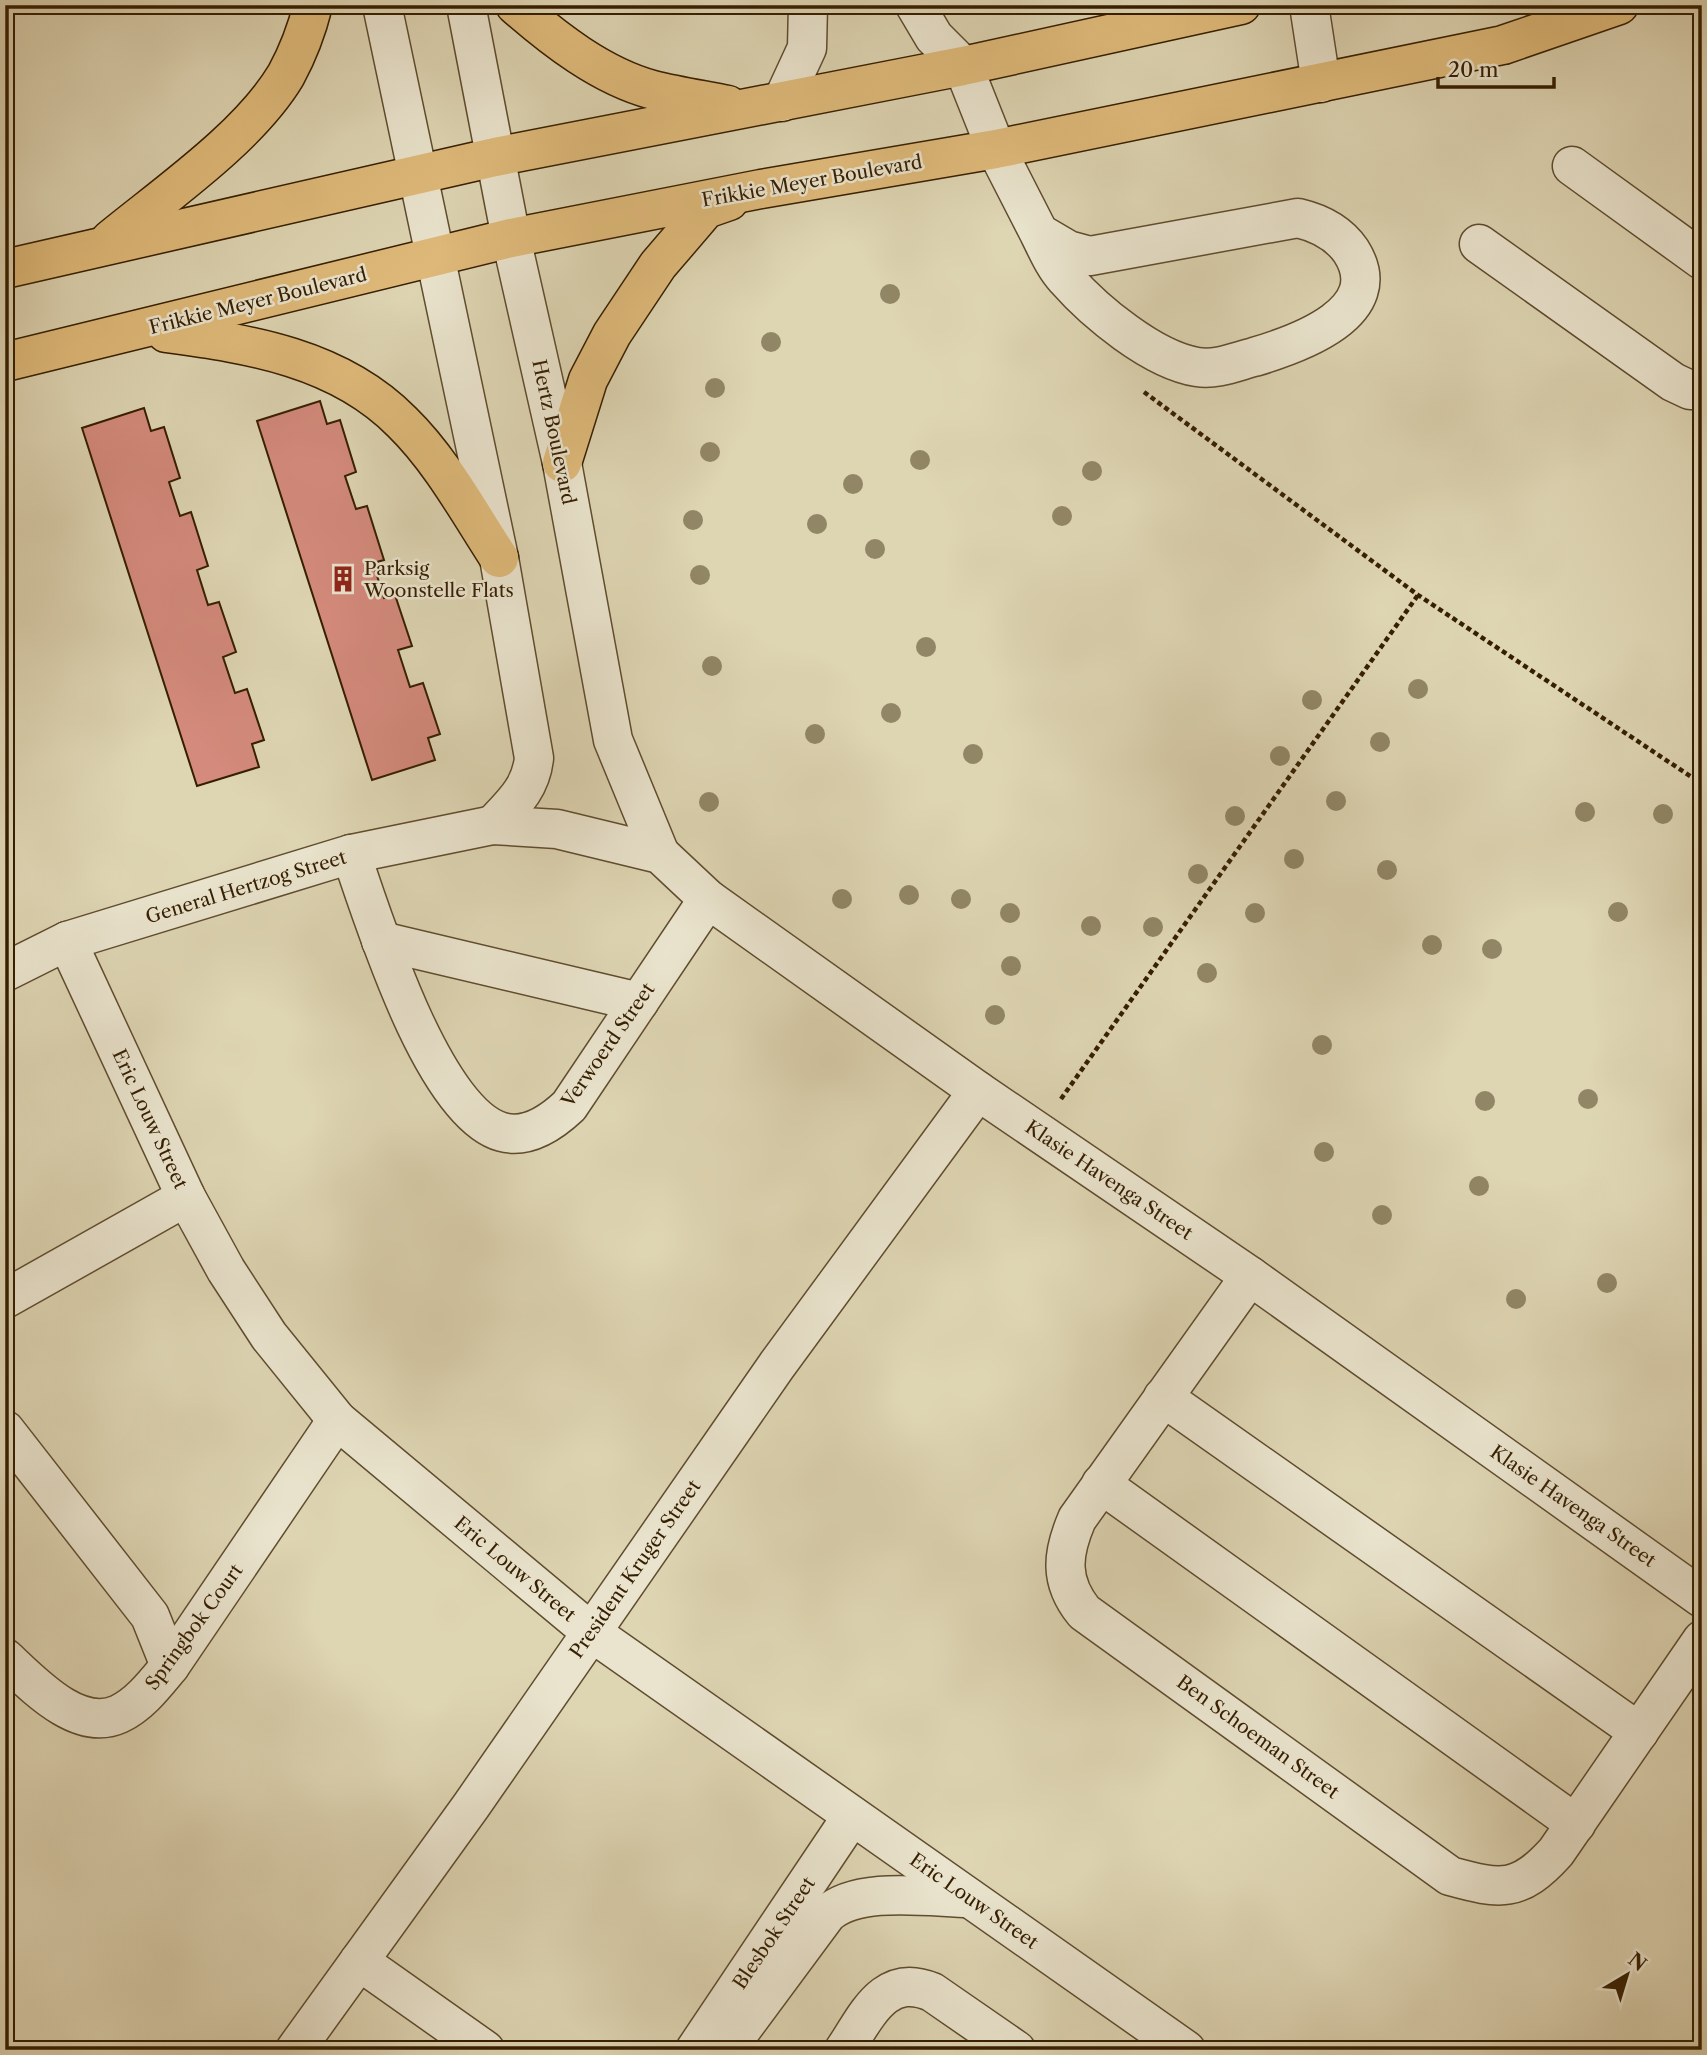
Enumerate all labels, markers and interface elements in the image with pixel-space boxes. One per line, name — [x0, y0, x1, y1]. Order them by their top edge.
scale bar — [1438, 46, 1553, 90]
text: 20 m — [1448, 57, 1499, 82]
street label: Frikkie Meyer Boulevard — [700, 150, 924, 212]
street label: Frikkie Meyer Boulevard — [147, 263, 370, 339]
street label: Hertz Boulevard — [527, 357, 581, 507]
place label: Parksig Woonstelle Flats — [363, 557, 514, 602]
building icon: Parksig Woonstelle Flats — [328, 564, 358, 594]
street label: General Hertzog Street — [143, 845, 349, 929]
street label: Verwoerd Street — [556, 978, 660, 1112]
street label: Eric Louw Street — [108, 1045, 193, 1193]
street label: Klasie Havenga Street — [1021, 1115, 1197, 1245]
street label: Klasie Havenga Street — [1486, 1440, 1660, 1572]
street label: President Kruger Street — [565, 1475, 706, 1663]
street label: Eric Louw Street — [450, 1511, 581, 1627]
street label: Springbok Court — [141, 1559, 248, 1695]
street label: Ben Schoeman Street — [1172, 1670, 1344, 1804]
street label: Eric Louw Street — [905, 1848, 1043, 1954]
street label: Blesbok Street — [728, 1872, 820, 1993]
north arrow — [1592, 1940, 1662, 2010]
text: N — [1624, 1948, 1651, 1976]

